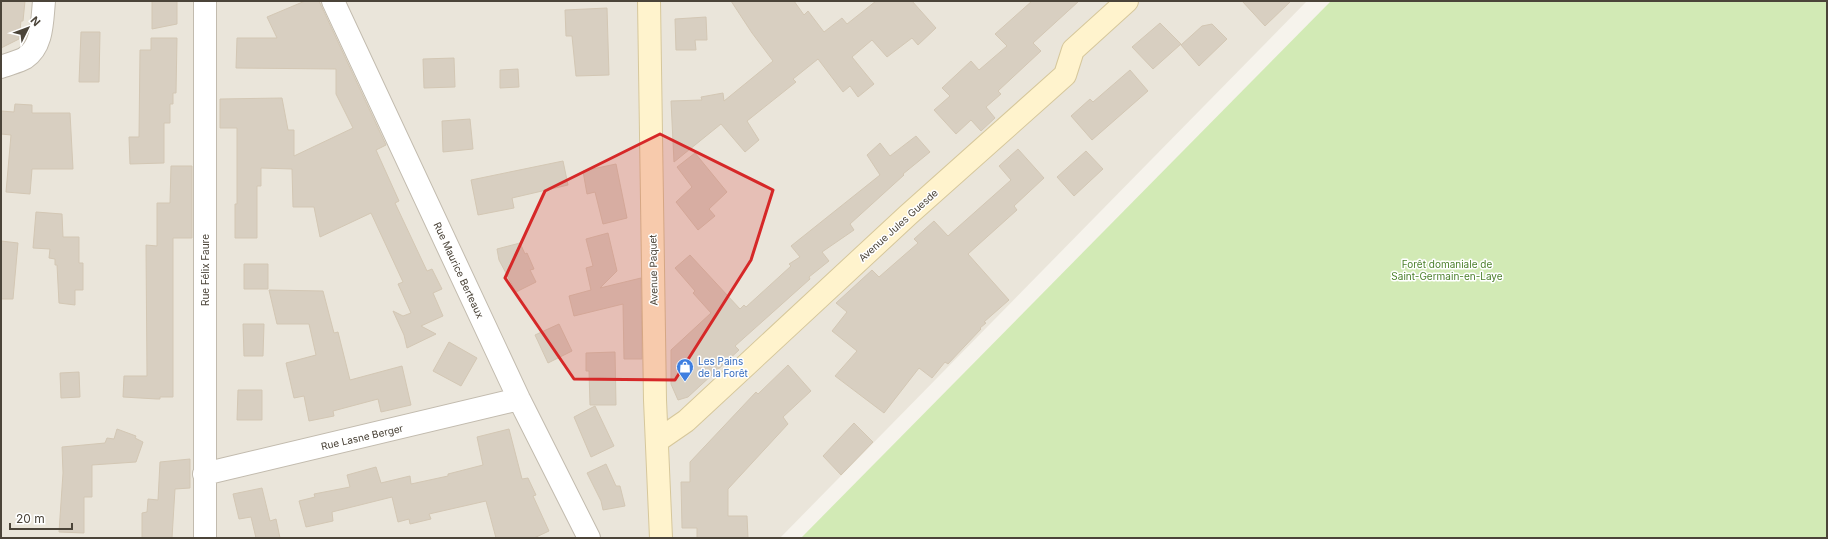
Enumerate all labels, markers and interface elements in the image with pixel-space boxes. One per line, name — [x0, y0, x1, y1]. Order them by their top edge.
north arrow — [8, 8, 48, 48]
text: N — [27, 14, 43, 29]
street label: Avenue Jules Guesde — [856, 186, 940, 264]
street label: Rue Maurice Berteaux — [431, 220, 487, 320]
street label: Rue Félix Faure — [199, 234, 211, 306]
street label: Avenue Paquet — [646, 234, 660, 306]
park label: Forêt domaniale de Saint-Germain-en-Laye — [1391, 258, 1503, 282]
place label: Les Pains de la Forêt — [698, 355, 749, 379]
shop icon: Les Pains de la Forêt — [675, 357, 695, 382]
street label: Rue Lasne Berger — [320, 422, 404, 452]
scale bar — [10, 505, 72, 531]
text: 20 m — [16, 511, 45, 526]

